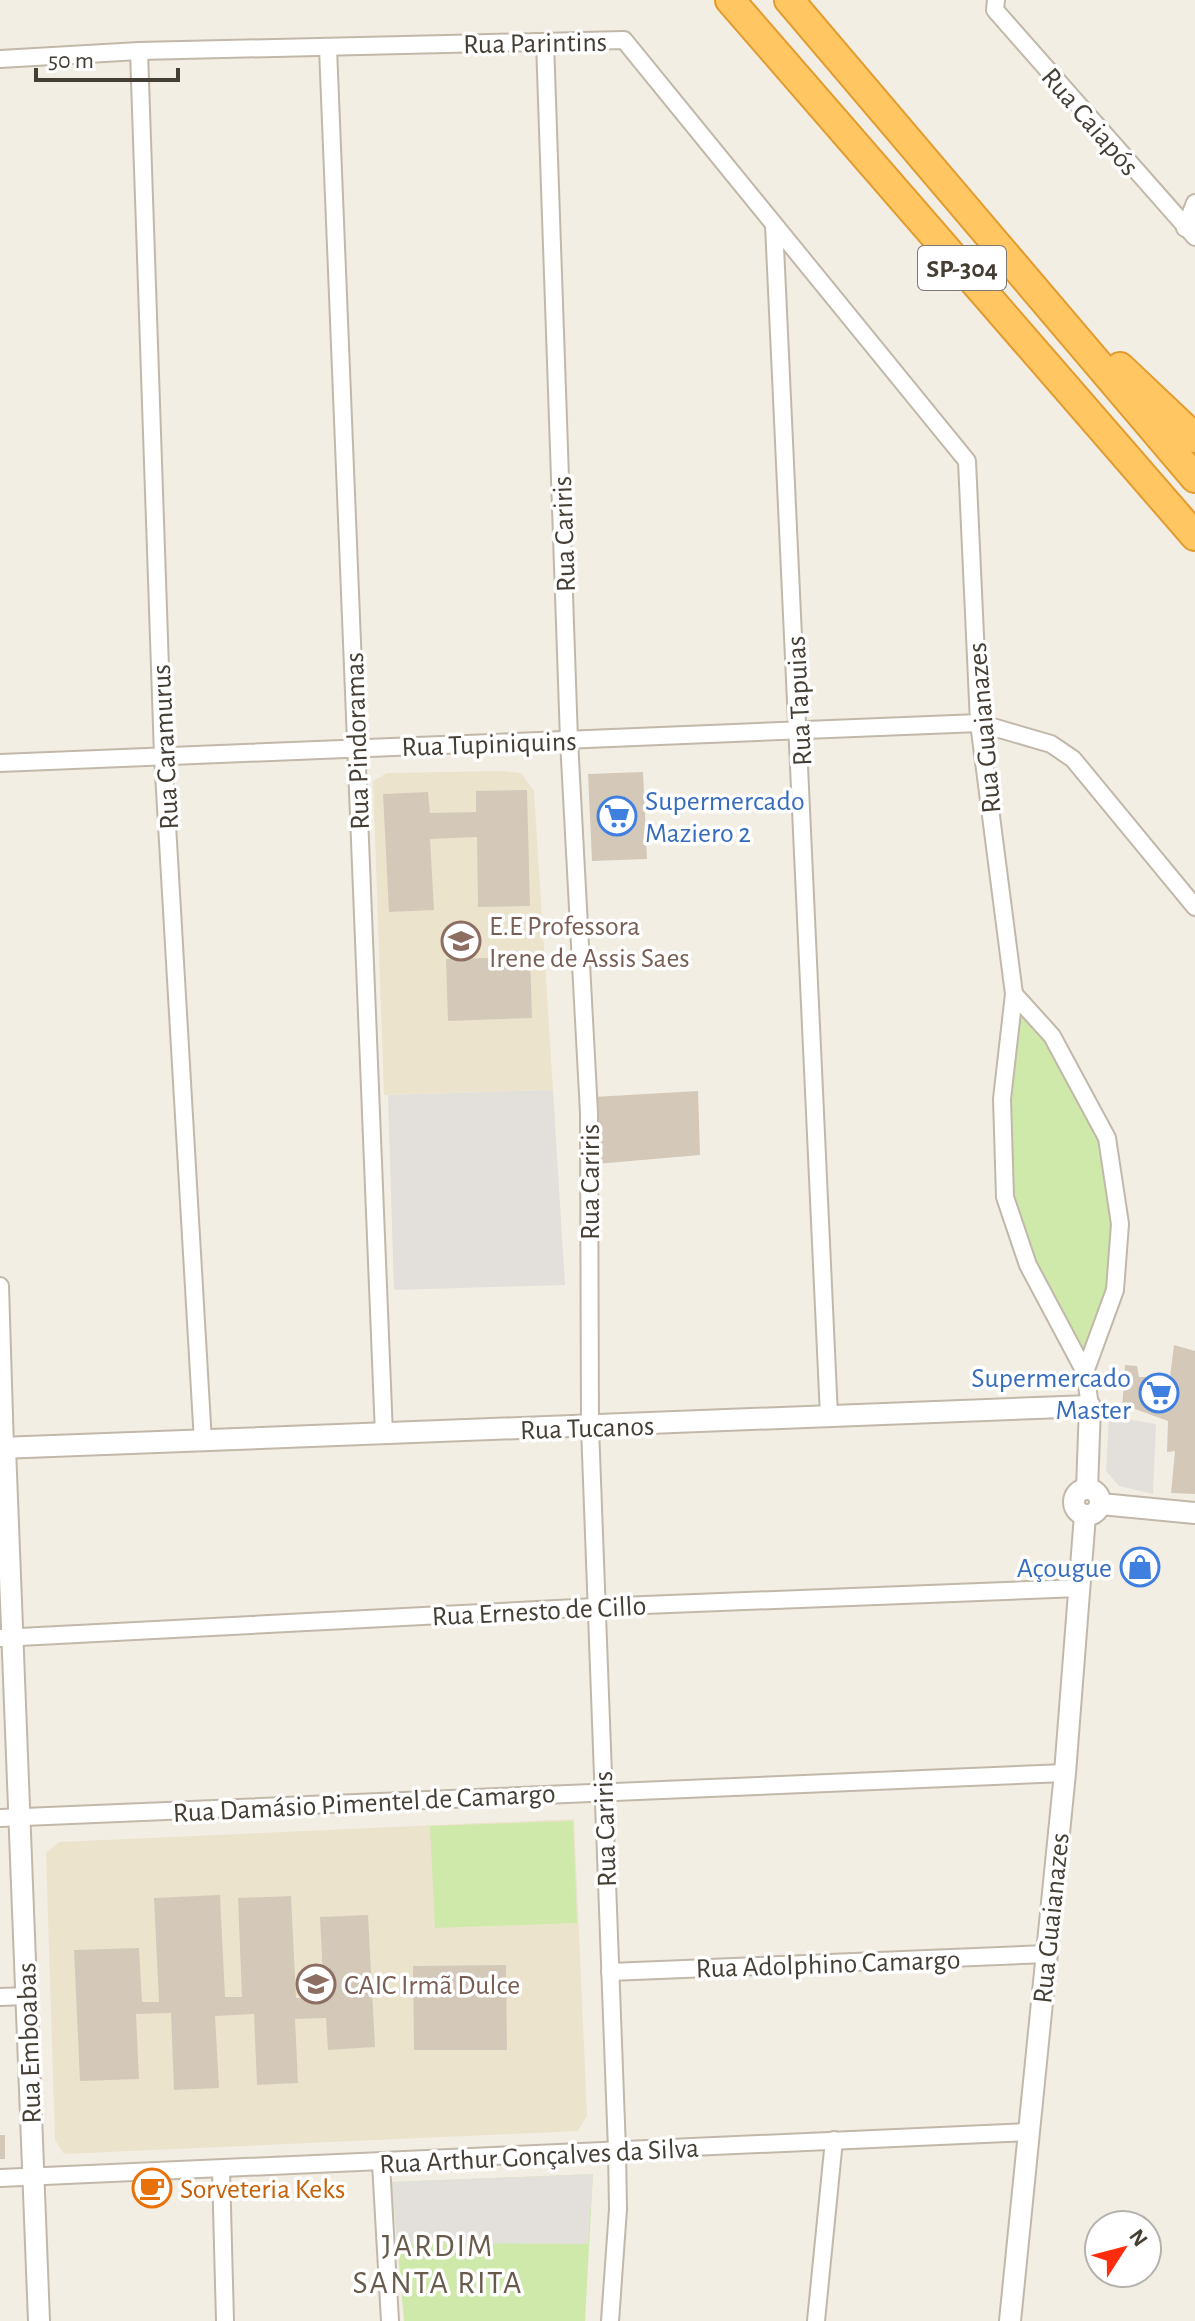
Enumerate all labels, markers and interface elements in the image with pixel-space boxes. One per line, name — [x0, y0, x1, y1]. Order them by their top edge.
street label: Rua Parintins — [463, 29, 607, 59]
scale bar — [36, 32, 178, 82]
text: 50 m — [48, 49, 94, 73]
street label: Rua Caiapós — [1035, 63, 1143, 181]
road number: SP-304 — [918, 246, 1006, 290]
street label: Rua Cariris — [549, 475, 581, 592]
street label: Rua Tapuias — [783, 635, 817, 767]
street label: Rua Guaianazes — [964, 641, 1006, 814]
street label: Rua Pindoramas — [341, 652, 375, 830]
street label: Rua Caramurus — [148, 664, 184, 830]
street label: Rua Tupiniquins — [401, 728, 577, 762]
place label: Supermercado Maziero 2 — [645, 788, 805, 848]
supermarket icon: Supermercado Maziero 2 — [596, 795, 638, 837]
place label: E.E Professora Irene de Assis Saes — [489, 913, 690, 973]
school or university icon: E.E Professora Irene de Assis Saes — [440, 920, 482, 962]
street label: Rua Cariris — [577, 1124, 605, 1240]
place label: Supermercado Master — [971, 1365, 1131, 1425]
supermarket icon: Supermercado Master — [1138, 1372, 1180, 1414]
street label: Rua Tucanos — [519, 1413, 655, 1445]
shop icon: Açougue — [1119, 1546, 1161, 1588]
place label: Açougue — [1017, 1555, 1112, 1583]
street label: Rua Ernesto de Cillo — [431, 1592, 647, 1632]
street label: Rua Cariris — [590, 1770, 622, 1887]
street label: Rua Damásio Pimentel de Camargo — [172, 1780, 556, 1828]
street label: Rua Guaianazes — [1029, 1831, 1075, 2005]
street label: Rua Adolphino Camargo — [695, 1946, 961, 1984]
street label: Rua Emboabas — [13, 1962, 47, 2124]
school or university icon: CAIC Irmã Dulce — [295, 1963, 337, 2005]
place label: CAIC Irmã Dulce — [344, 1972, 520, 2000]
street label: Rua Arthur Gonçalves da Silva — [379, 2135, 700, 2179]
cafe icon: Sorveteria Keks — [131, 2167, 173, 2209]
place label: Sorveteria Keks — [180, 2176, 345, 2204]
north arrow — [1083, 2209, 1163, 2289]
text: N — [1125, 2225, 1152, 2250]
district label: JARDIM SANTA RITA — [352, 2230, 524, 2299]

